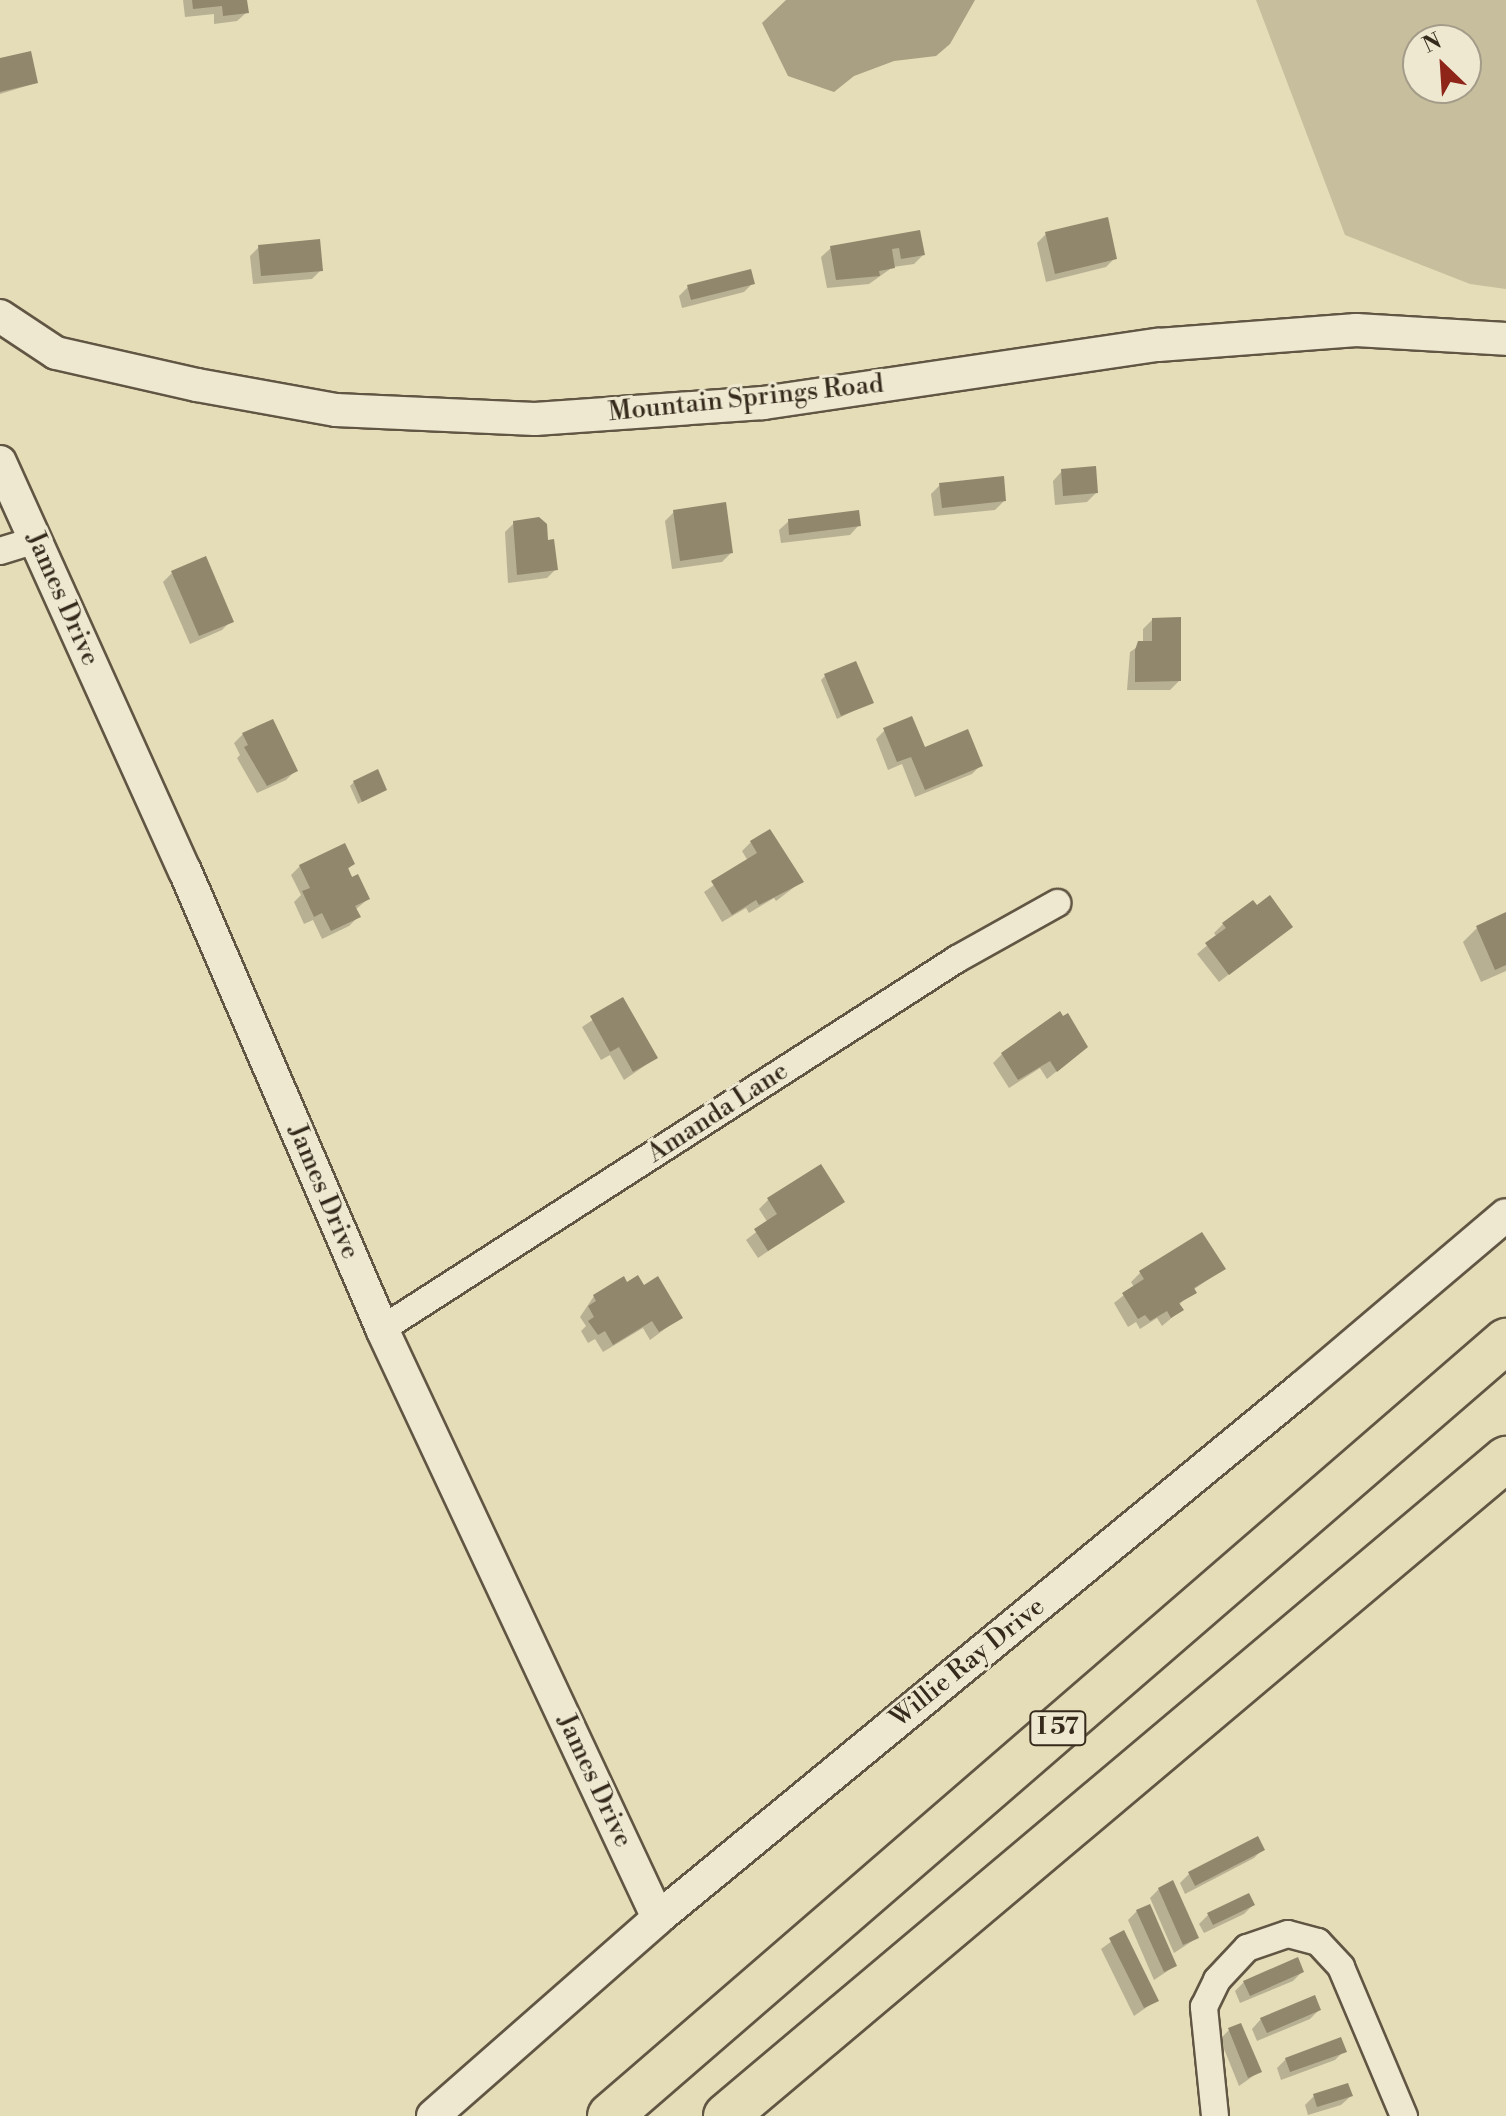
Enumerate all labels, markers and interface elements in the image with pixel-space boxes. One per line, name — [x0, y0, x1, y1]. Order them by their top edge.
north arrow — [1402, 24, 1482, 104]
text: N — [1419, 28, 1446, 60]
street label: Mountain Springs Road — [607, 369, 885, 429]
street label: James Drive — [19, 527, 105, 671]
street label: Amanda Lane — [642, 1056, 794, 1170]
street label: James Drive — [281, 1120, 365, 1264]
street label: Willie Ray Drive — [885, 1591, 1051, 1735]
road number: I 57 — [1028, 1708, 1088, 1748]
street label: James Drive — [550, 1710, 638, 1852]

